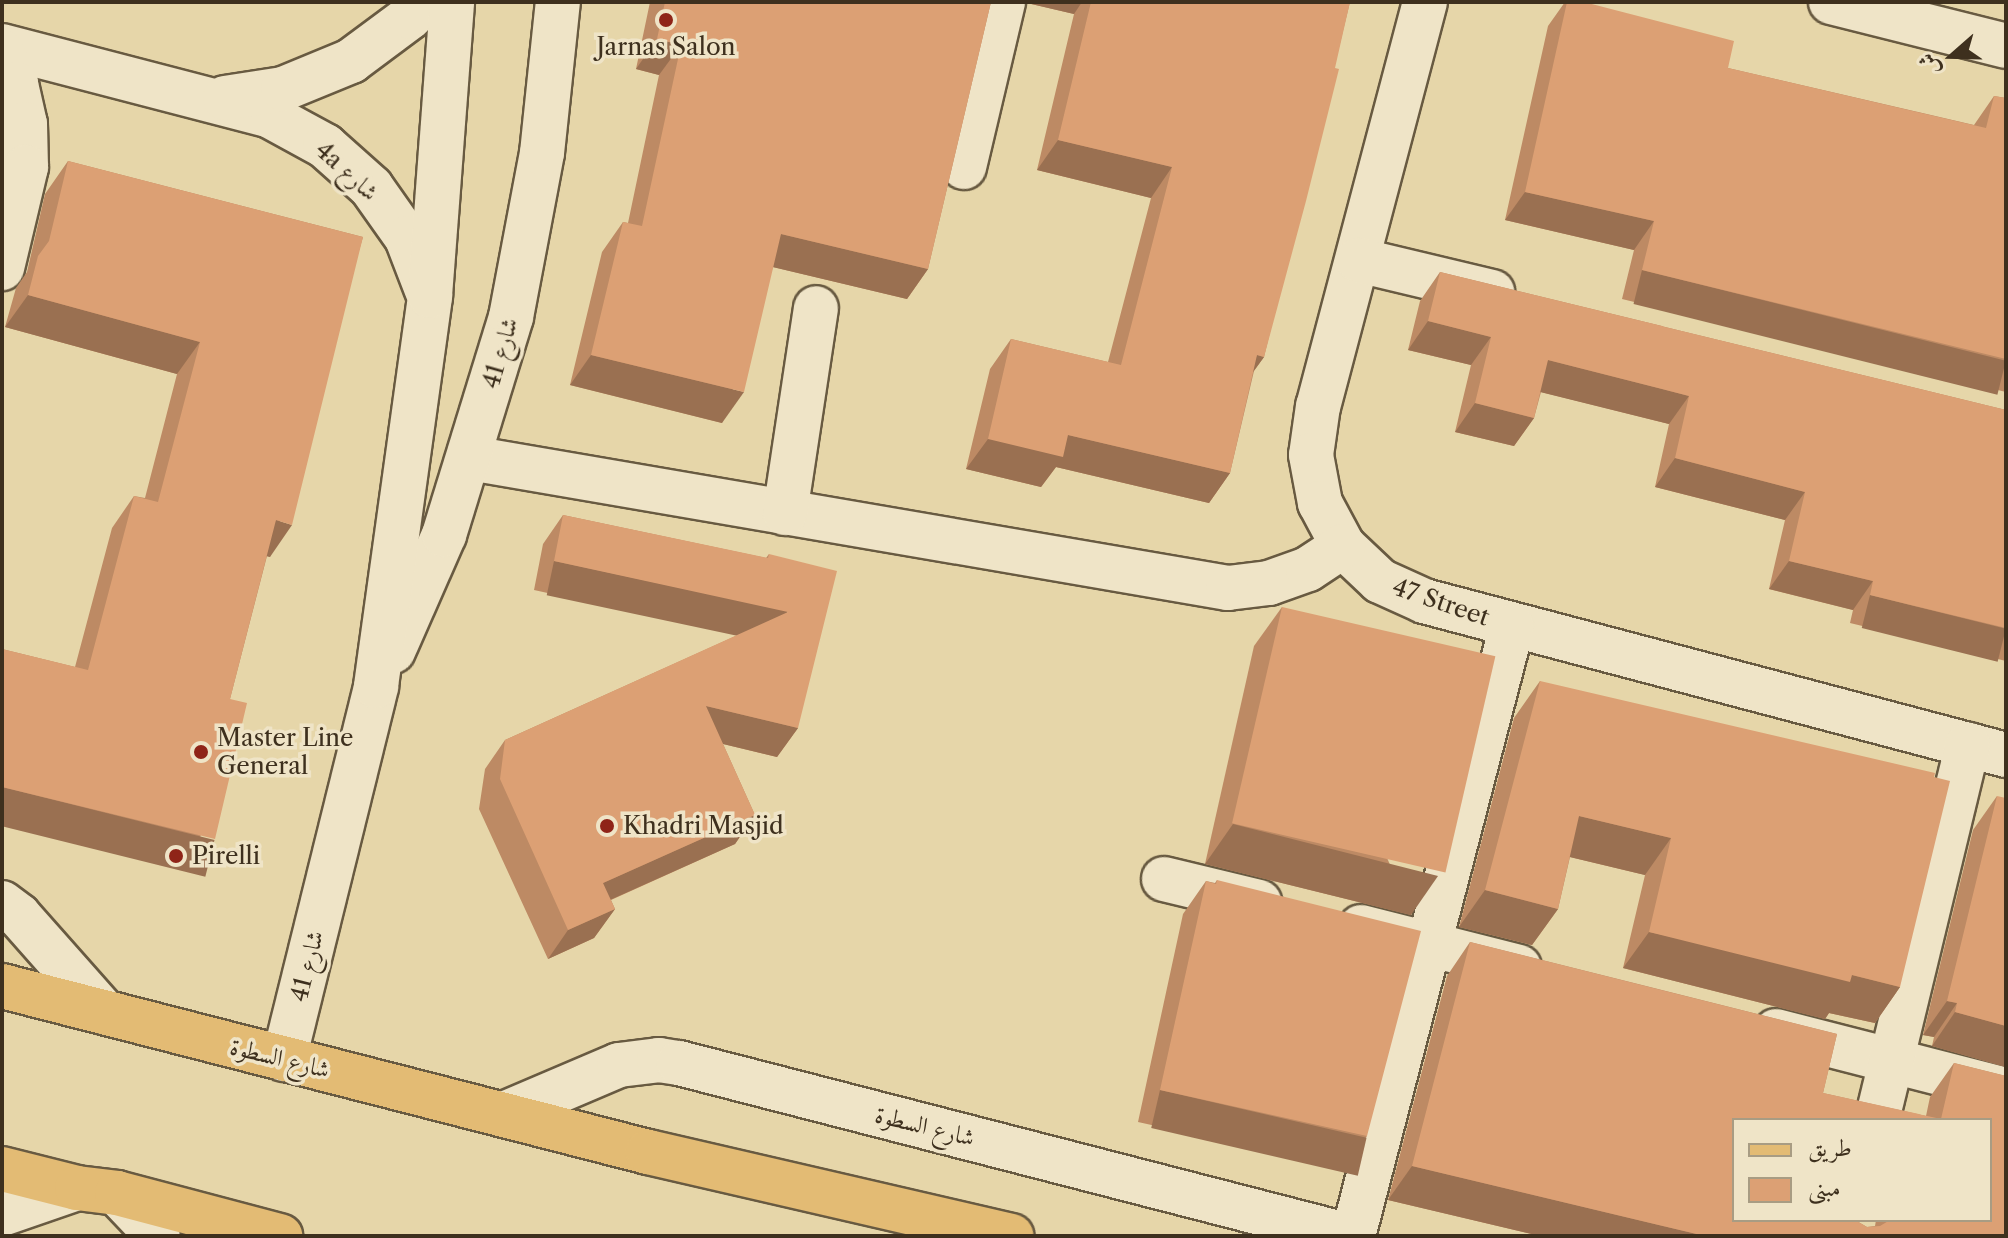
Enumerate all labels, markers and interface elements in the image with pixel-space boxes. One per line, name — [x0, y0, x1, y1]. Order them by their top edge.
marker: Jarnas Salon — [657, 11, 675, 29]
north arrow — [1912, 16, 1992, 96]
place label: Jarnas Salon — [596, 33, 736, 61]
text: ش — [1913, 50, 1945, 79]
street label: 4a شارع — [310, 135, 384, 207]
street label: شارع 41 — [476, 314, 524, 392]
street label: 47 Street — [1389, 572, 1493, 632]
place label: Master Line General — [217, 724, 354, 780]
marker: Master Line General — [192, 743, 210, 761]
place label: Khadri Masjid — [623, 812, 784, 840]
marker: Khadri Masjid — [598, 817, 616, 835]
place label: Pirelli — [192, 842, 260, 870]
marker: Pirelli — [167, 847, 185, 865]
street label: شارع 41 — [284, 928, 330, 1004]
street label: شارع السطوة — [227, 1032, 333, 1084]
street label: شارع السطوة — [872, 1100, 978, 1152]
legend — [1732, 1118, 1992, 1222]
text: طريق — [1808, 1133, 1852, 1162]
text: مبنى — [1808, 1173, 1841, 1202]

